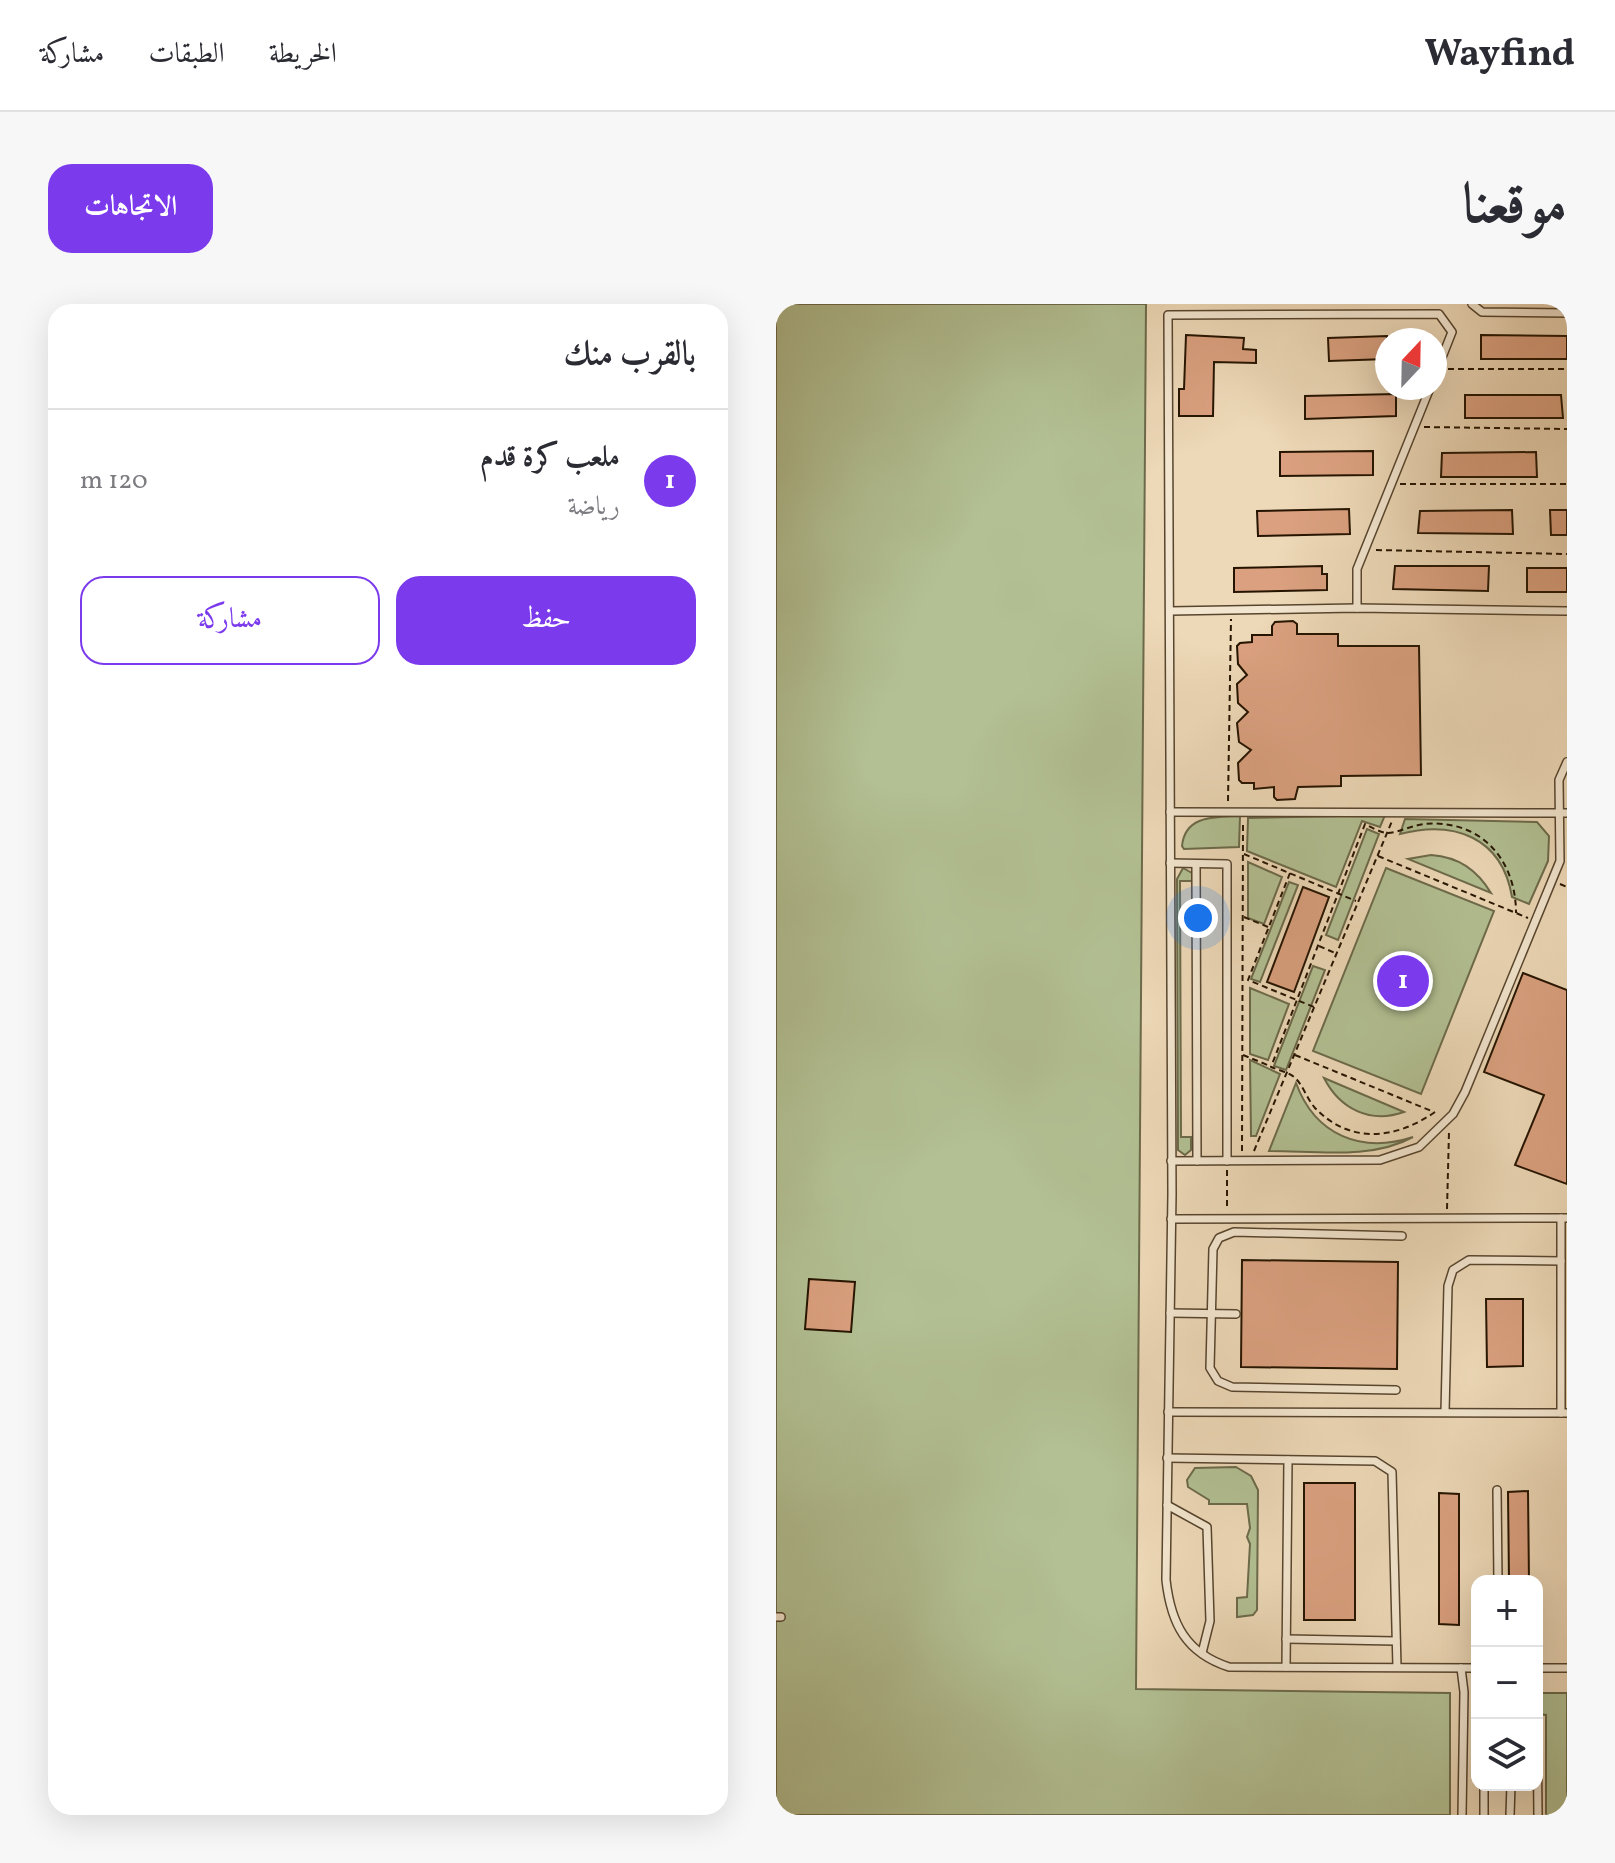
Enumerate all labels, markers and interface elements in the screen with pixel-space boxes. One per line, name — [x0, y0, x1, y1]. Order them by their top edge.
text: Wayfind — [1424, 29, 1575, 82]
text: مشاركة — [40, 35, 104, 74]
text: الطبقات — [148, 35, 225, 74]
text: الخريطة — [269, 35, 337, 74]
button: الاتجاهات — [48, 164, 213, 253]
text: موقعنا — [1462, 169, 1567, 247]
north arrow — [1375, 328, 1447, 400]
text: بالقرب منك — [564, 332, 696, 379]
text: ملعب كرة قدم — [480, 437, 620, 479]
text: 120 m — [80, 463, 148, 499]
text: 1 — [665, 463, 675, 499]
text: رياضة — [568, 489, 620, 525]
button: مشاركة — [80, 576, 380, 665]
button: حفظ — [396, 576, 696, 665]
your location — [1178, 898, 1218, 938]
pin: 1 — [1377, 951, 1429, 1011]
map controls — [1471, 1575, 1543, 1791]
button: + — [1471, 1575, 1543, 1647]
button: − — [1471, 1647, 1543, 1719]
button: layers — [1471, 1719, 1543, 1791]

